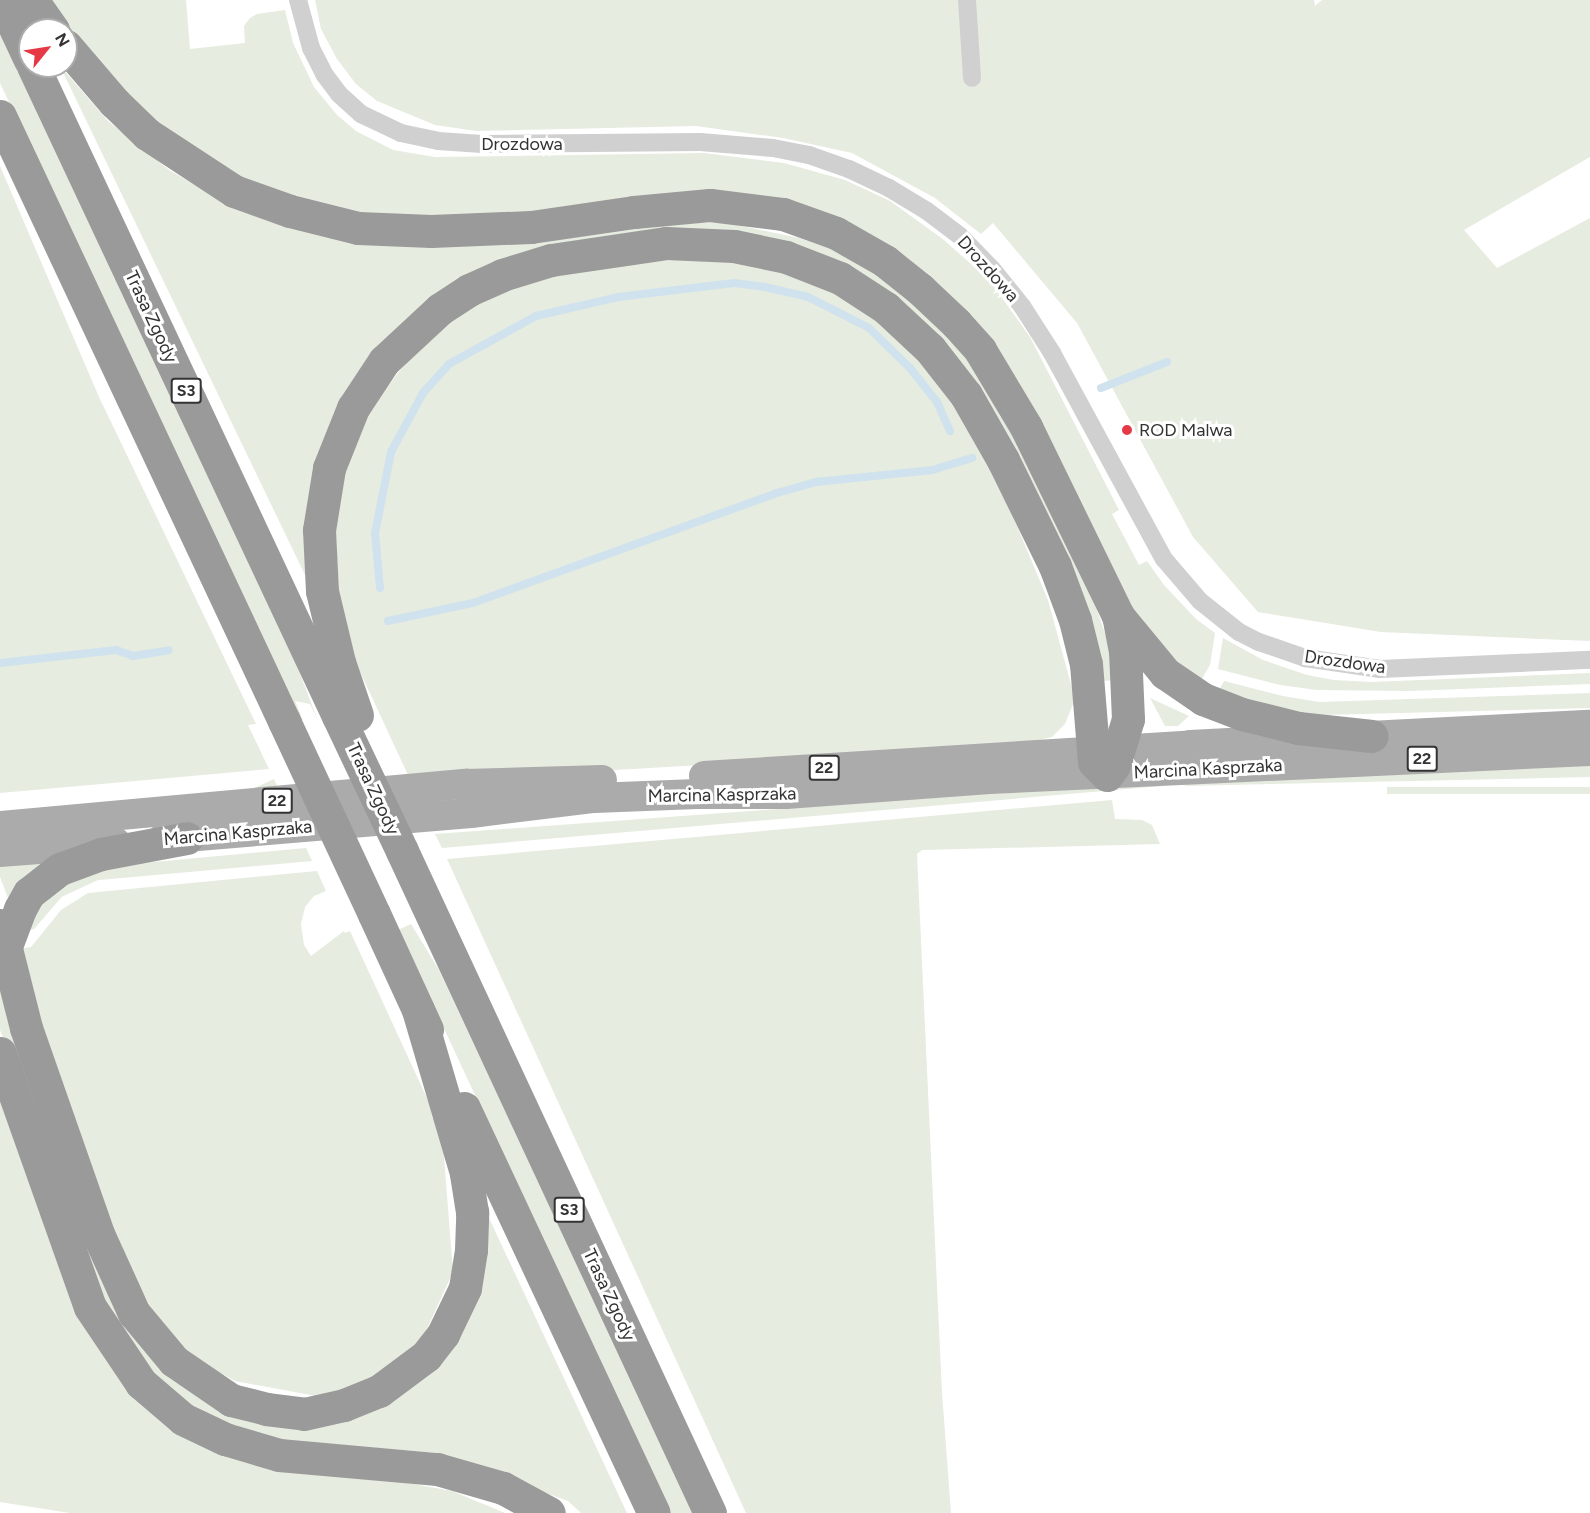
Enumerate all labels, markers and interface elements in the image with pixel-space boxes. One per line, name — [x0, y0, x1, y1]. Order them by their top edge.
north arrow — [18, 18, 78, 78]
text: N — [51, 30, 74, 50]
street label: Drozdowa — [481, 133, 563, 155]
street label: Drozdowa — [953, 231, 1023, 307]
street label: Trasa Zgody — [120, 268, 182, 366]
road number: S3 — [170, 378, 202, 404]
place label: ROD Malwa — [1139, 419, 1233, 441]
marker: ROD Malwa — [1120, 423, 1134, 437]
street label: Drozdowa — [1303, 646, 1387, 678]
street label: Trasa Zgody — [342, 740, 404, 838]
road number: 22 — [1406, 746, 1438, 772]
street label: Marcina Kasprzaka — [1133, 754, 1283, 784]
road number: 22 — [808, 755, 840, 781]
street label: Marcina Kasprzaka — [647, 783, 797, 807]
road number: 22 — [260, 788, 294, 814]
street label: Marcina Kasprzaka — [163, 816, 313, 850]
road number: S3 — [552, 1197, 586, 1223]
street label: Trasa Zgody — [578, 1246, 640, 1344]

